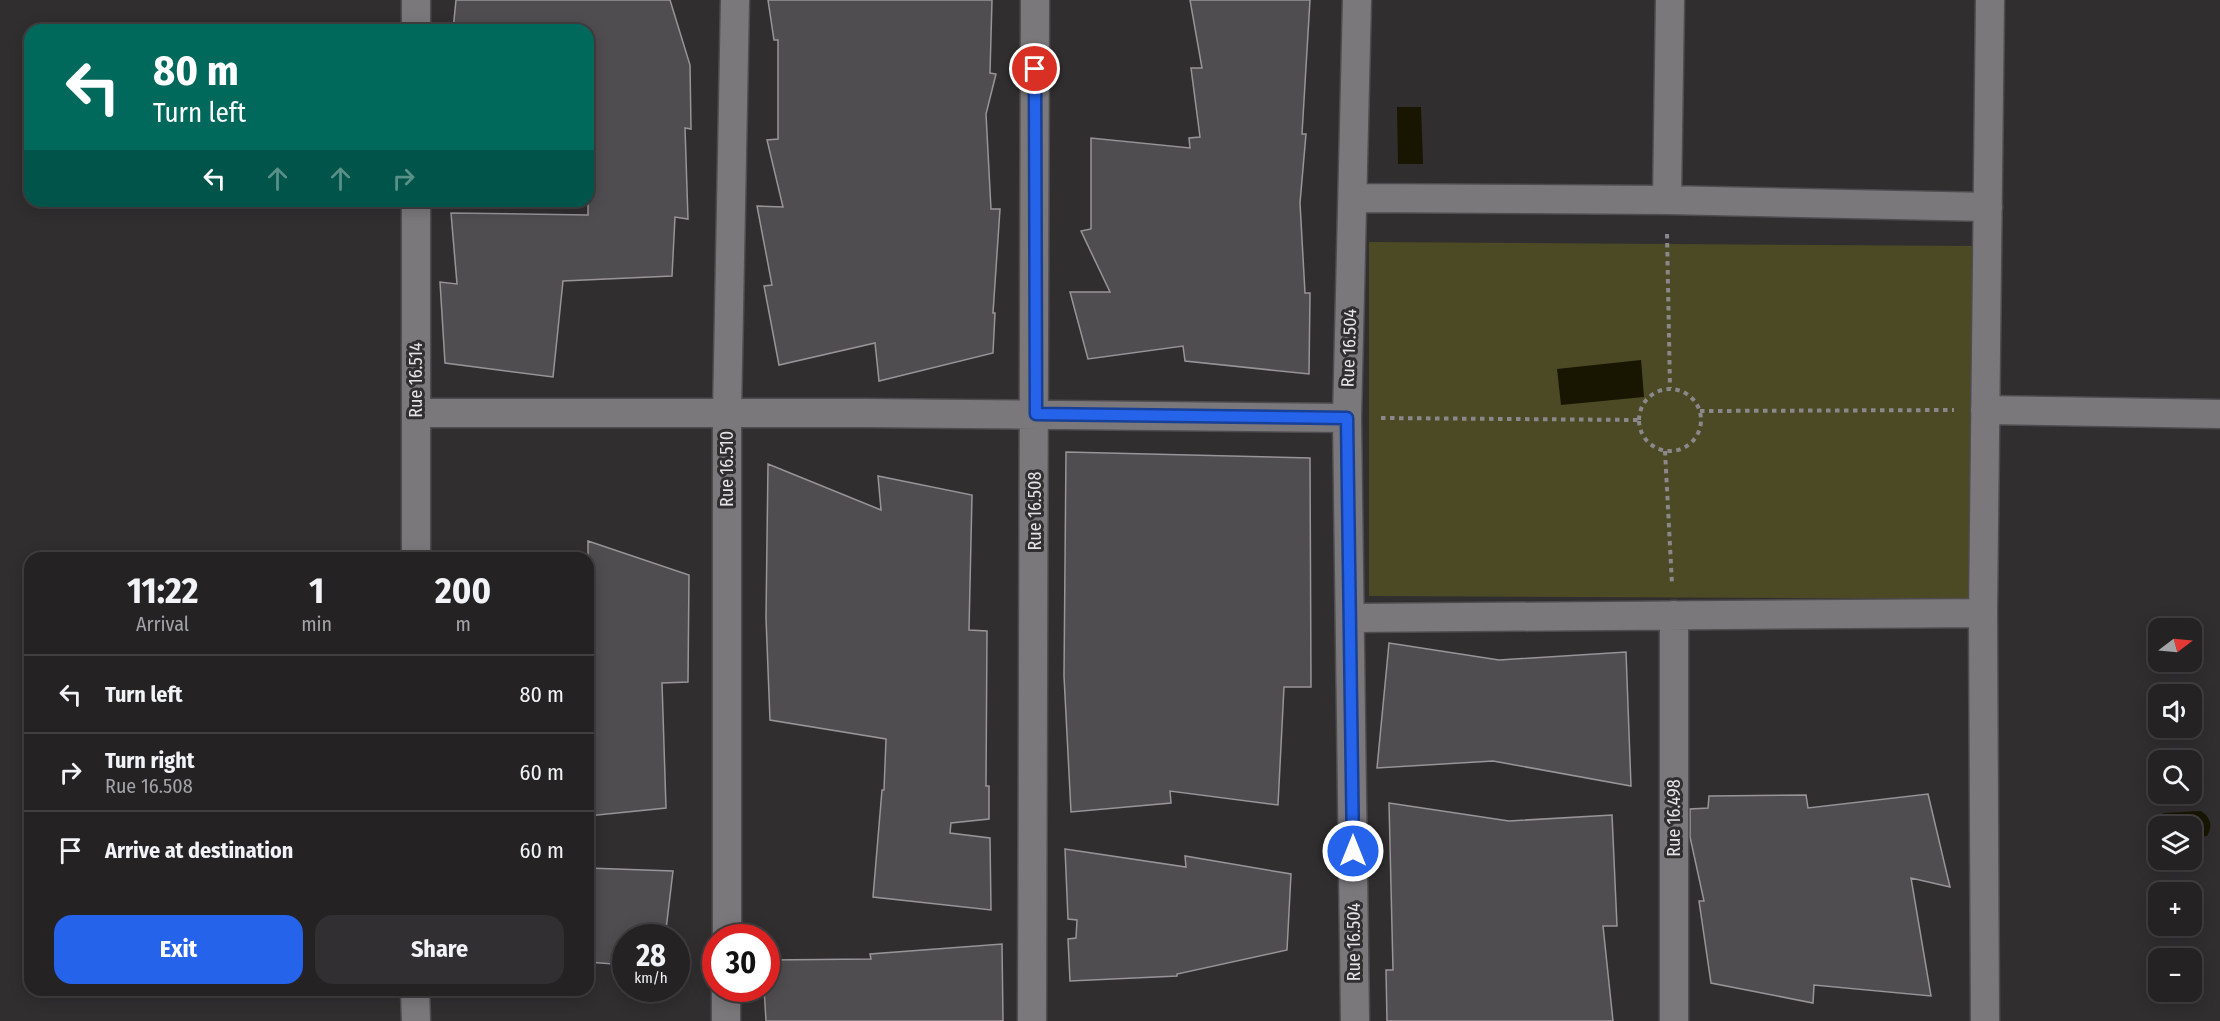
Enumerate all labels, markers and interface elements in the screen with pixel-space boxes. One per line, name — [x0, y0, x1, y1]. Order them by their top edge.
pin — [1009, 43, 1060, 94]
text: 80 m — [153, 46, 239, 96]
icon: left — [54, 48, 132, 126]
icon: arrive — [1018, 52, 1051, 85]
text: Turn left — [153, 97, 246, 129]
icon: left — [198, 162, 231, 195]
icon: ahead — [261, 162, 294, 195]
icon: ahead — [324, 162, 357, 195]
icon: right — [387, 162, 420, 195]
street label: Rue 16.504 — [1337, 308, 1361, 388]
street label: Rue 16.514 — [405, 342, 427, 418]
street label: Rue 16.510 — [716, 431, 738, 507]
street label: Rue 16.508 — [1024, 472, 1046, 550]
text: 11:22 — [127, 569, 198, 613]
text: 1 — [309, 569, 324, 613]
text: 200 — [435, 569, 491, 613]
text: Arrival — [136, 612, 189, 636]
text: min — [301, 612, 332, 636]
text: m — [455, 612, 471, 636]
north arrow — [2148, 618, 2202, 672]
map controls — [2148, 618, 2202, 1002]
icon: left — [54, 678, 87, 711]
text: Turn left — [105, 681, 183, 708]
text: 80 m — [519, 681, 564, 708]
button: sound — [2148, 684, 2202, 738]
text: Turn right — [105, 747, 194, 774]
button: search — [2148, 750, 2202, 804]
icon: right — [54, 756, 87, 789]
text: 60 m — [520, 759, 564, 786]
text: Rue 16.508 — [105, 774, 193, 798]
street label: Rue 16.498 — [1663, 779, 1685, 857]
button: layers — [2148, 816, 2202, 870]
position arrow — [1321, 819, 1385, 883]
icon: arrive — [54, 834, 87, 867]
text: Arrive at destination — [105, 837, 293, 864]
text: 60 m — [520, 837, 564, 864]
button: + — [2148, 882, 2202, 936]
street label: Rue 16.504 — [1343, 902, 1365, 981]
button: Exit — [54, 915, 303, 984]
button: Share — [315, 915, 564, 984]
speed limit sign: 30 — [702, 924, 780, 1002]
text: 28 — [636, 938, 666, 974]
button: − — [2148, 948, 2202, 1002]
text: km/h — [634, 969, 668, 987]

